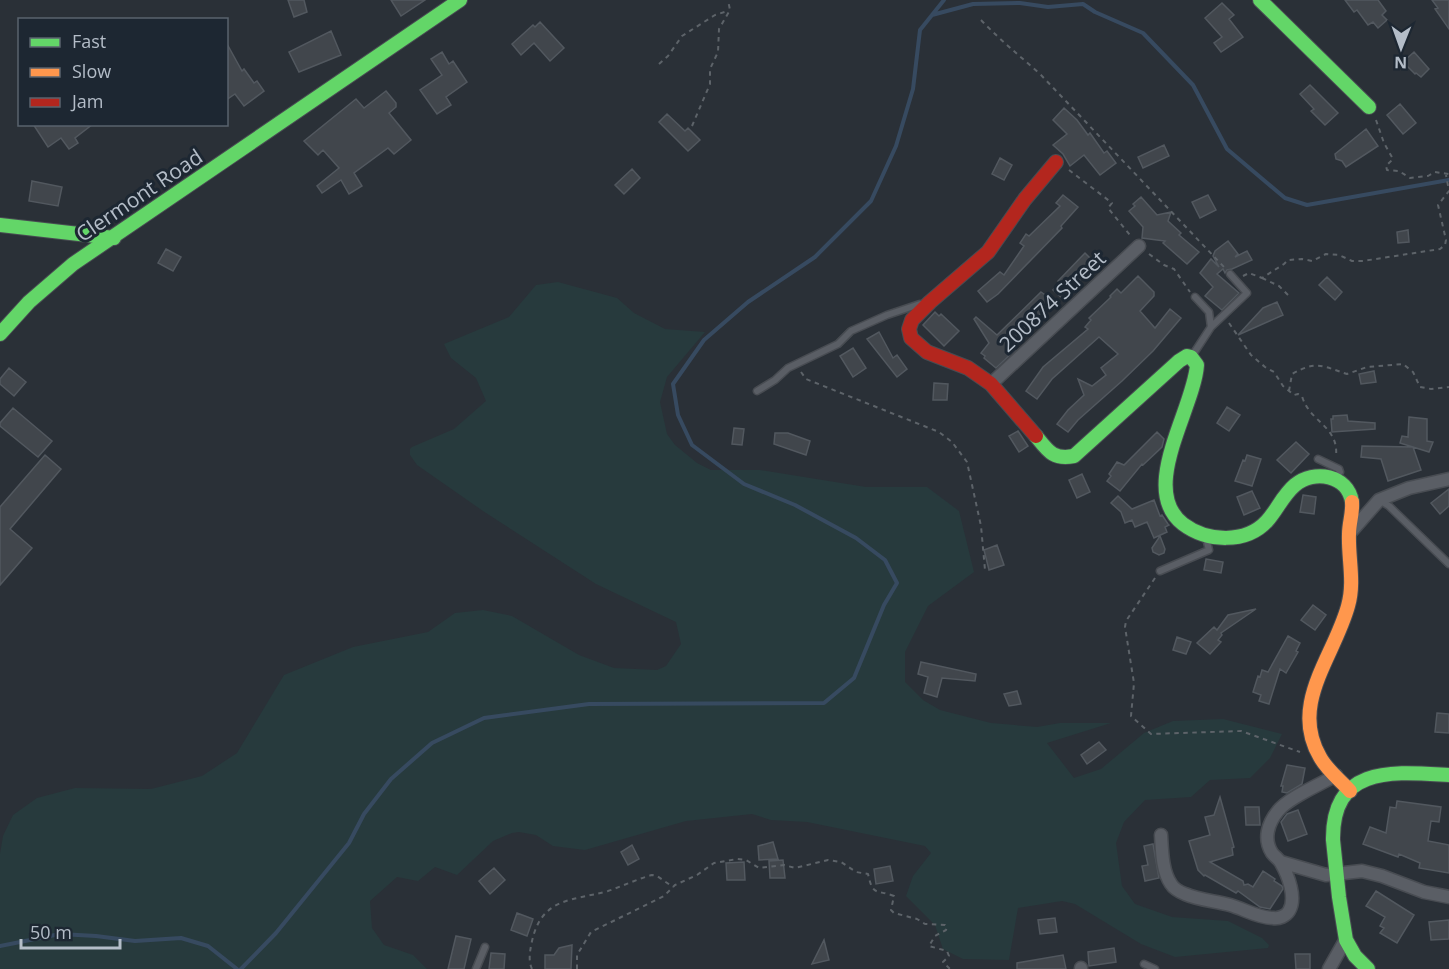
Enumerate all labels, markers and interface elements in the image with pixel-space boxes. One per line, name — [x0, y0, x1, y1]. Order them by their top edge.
legend — [18, 18, 228, 126]
north arrow — [1371, 18, 1431, 78]
text: Fast — [72, 29, 106, 53]
text: N — [1394, 52, 1407, 74]
text: Slow — [72, 59, 111, 83]
text: Jam — [70, 89, 104, 113]
street label: Clermont Road — [70, 142, 208, 248]
street label: 200874 Street — [993, 244, 1111, 358]
scale bar — [21, 912, 120, 950]
text: 50 m — [30, 920, 72, 944]

